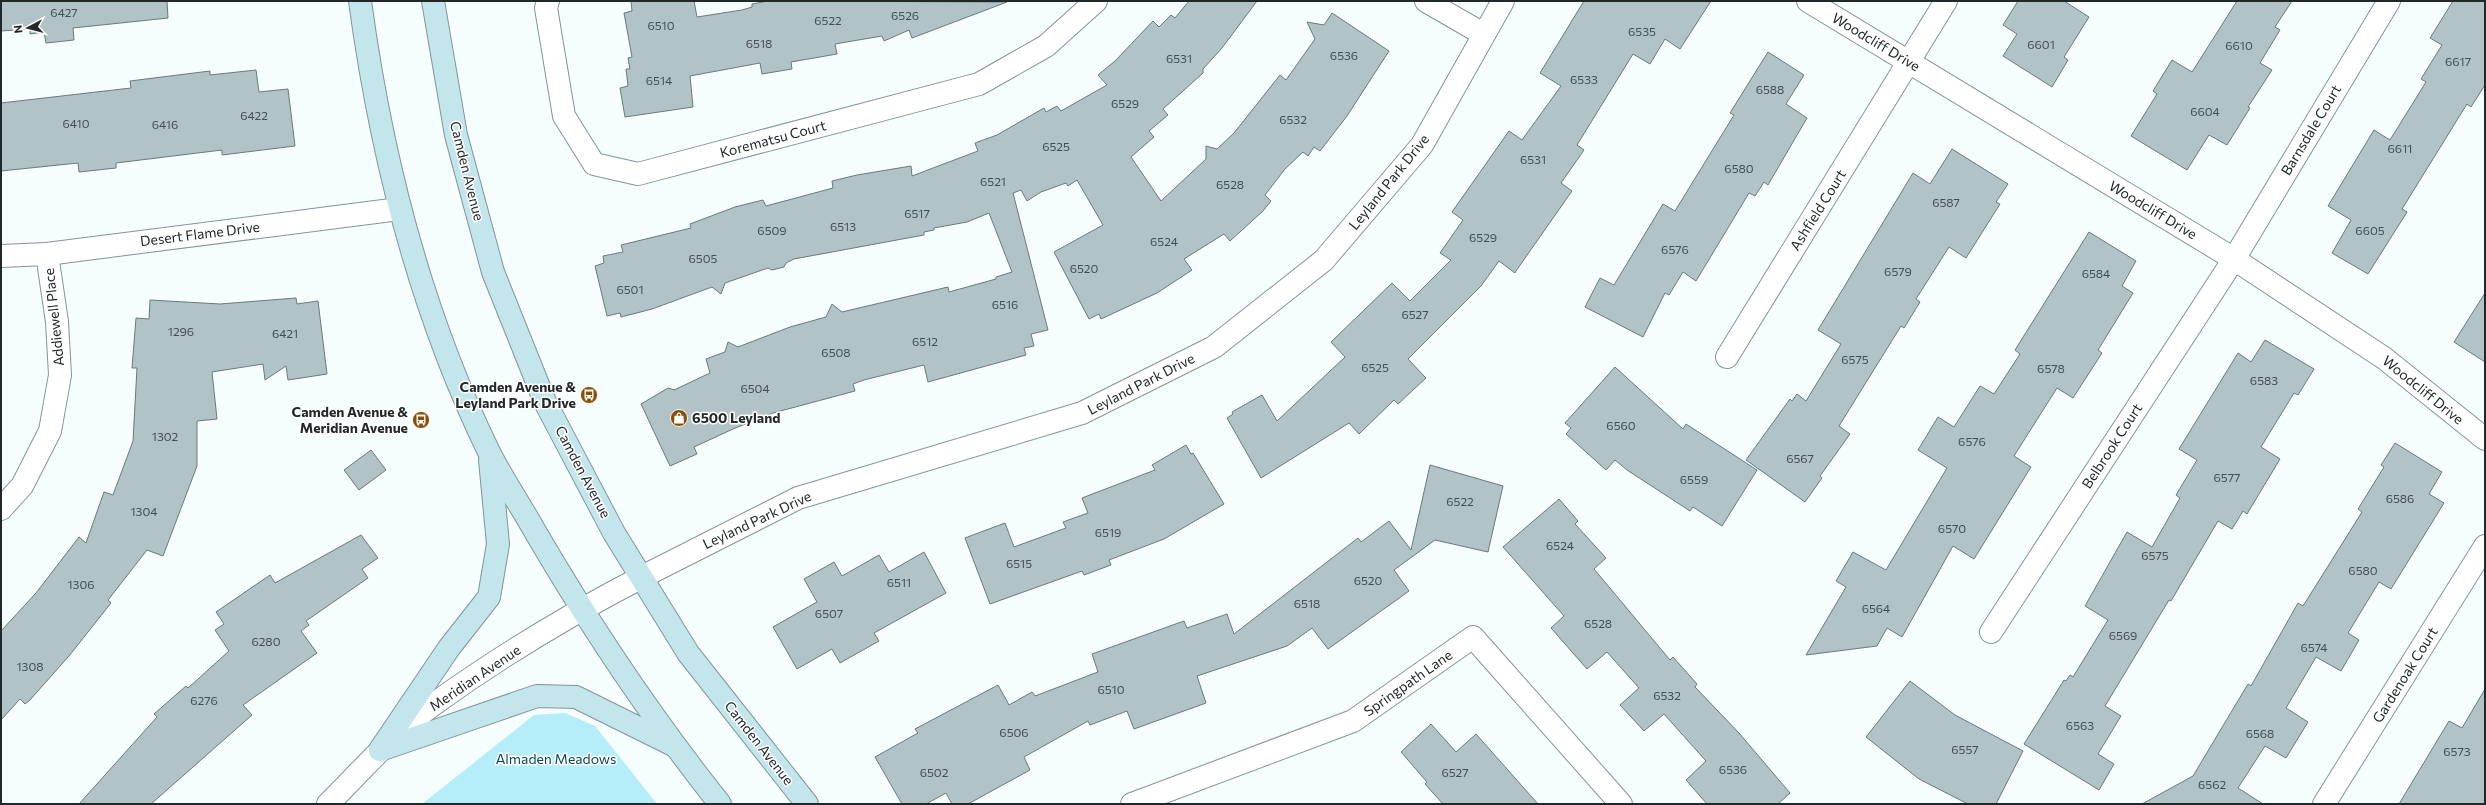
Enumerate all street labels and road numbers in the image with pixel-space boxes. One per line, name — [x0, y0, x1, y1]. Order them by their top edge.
street label: Woodcliff Drive — [1829, 9, 1923, 74]
street label: Barnsdale Court — [2277, 81, 2344, 178]
street label: Korematsu Court — [718, 116, 828, 161]
street label: Camden Avenue — [447, 119, 488, 222]
street label: Leyland Park Drive — [1345, 131, 1432, 233]
street label: Ashfield Court — [1786, 166, 1849, 253]
street label: Woodcliff Drive — [2106, 177, 2200, 242]
street label: Desert Flame Drive — [139, 218, 261, 249]
street label: Addiewell Place — [40, 267, 67, 367]
street label: Leyland Park Drive — [1084, 349, 1197, 418]
street label: Woodcliff Drive — [2379, 352, 2467, 428]
street label: Belbrook Court — [2078, 400, 2145, 491]
street label: Camden Avenue — [552, 423, 615, 521]
street label: Leyland Park Drive — [700, 487, 814, 552]
street label: Gardenoak Court — [2368, 624, 2441, 726]
street label: Meridian Avenue — [426, 641, 524, 714]
street label: Springpath Lane — [1360, 646, 1455, 719]
street label: Camden Avenue — [721, 697, 797, 788]

